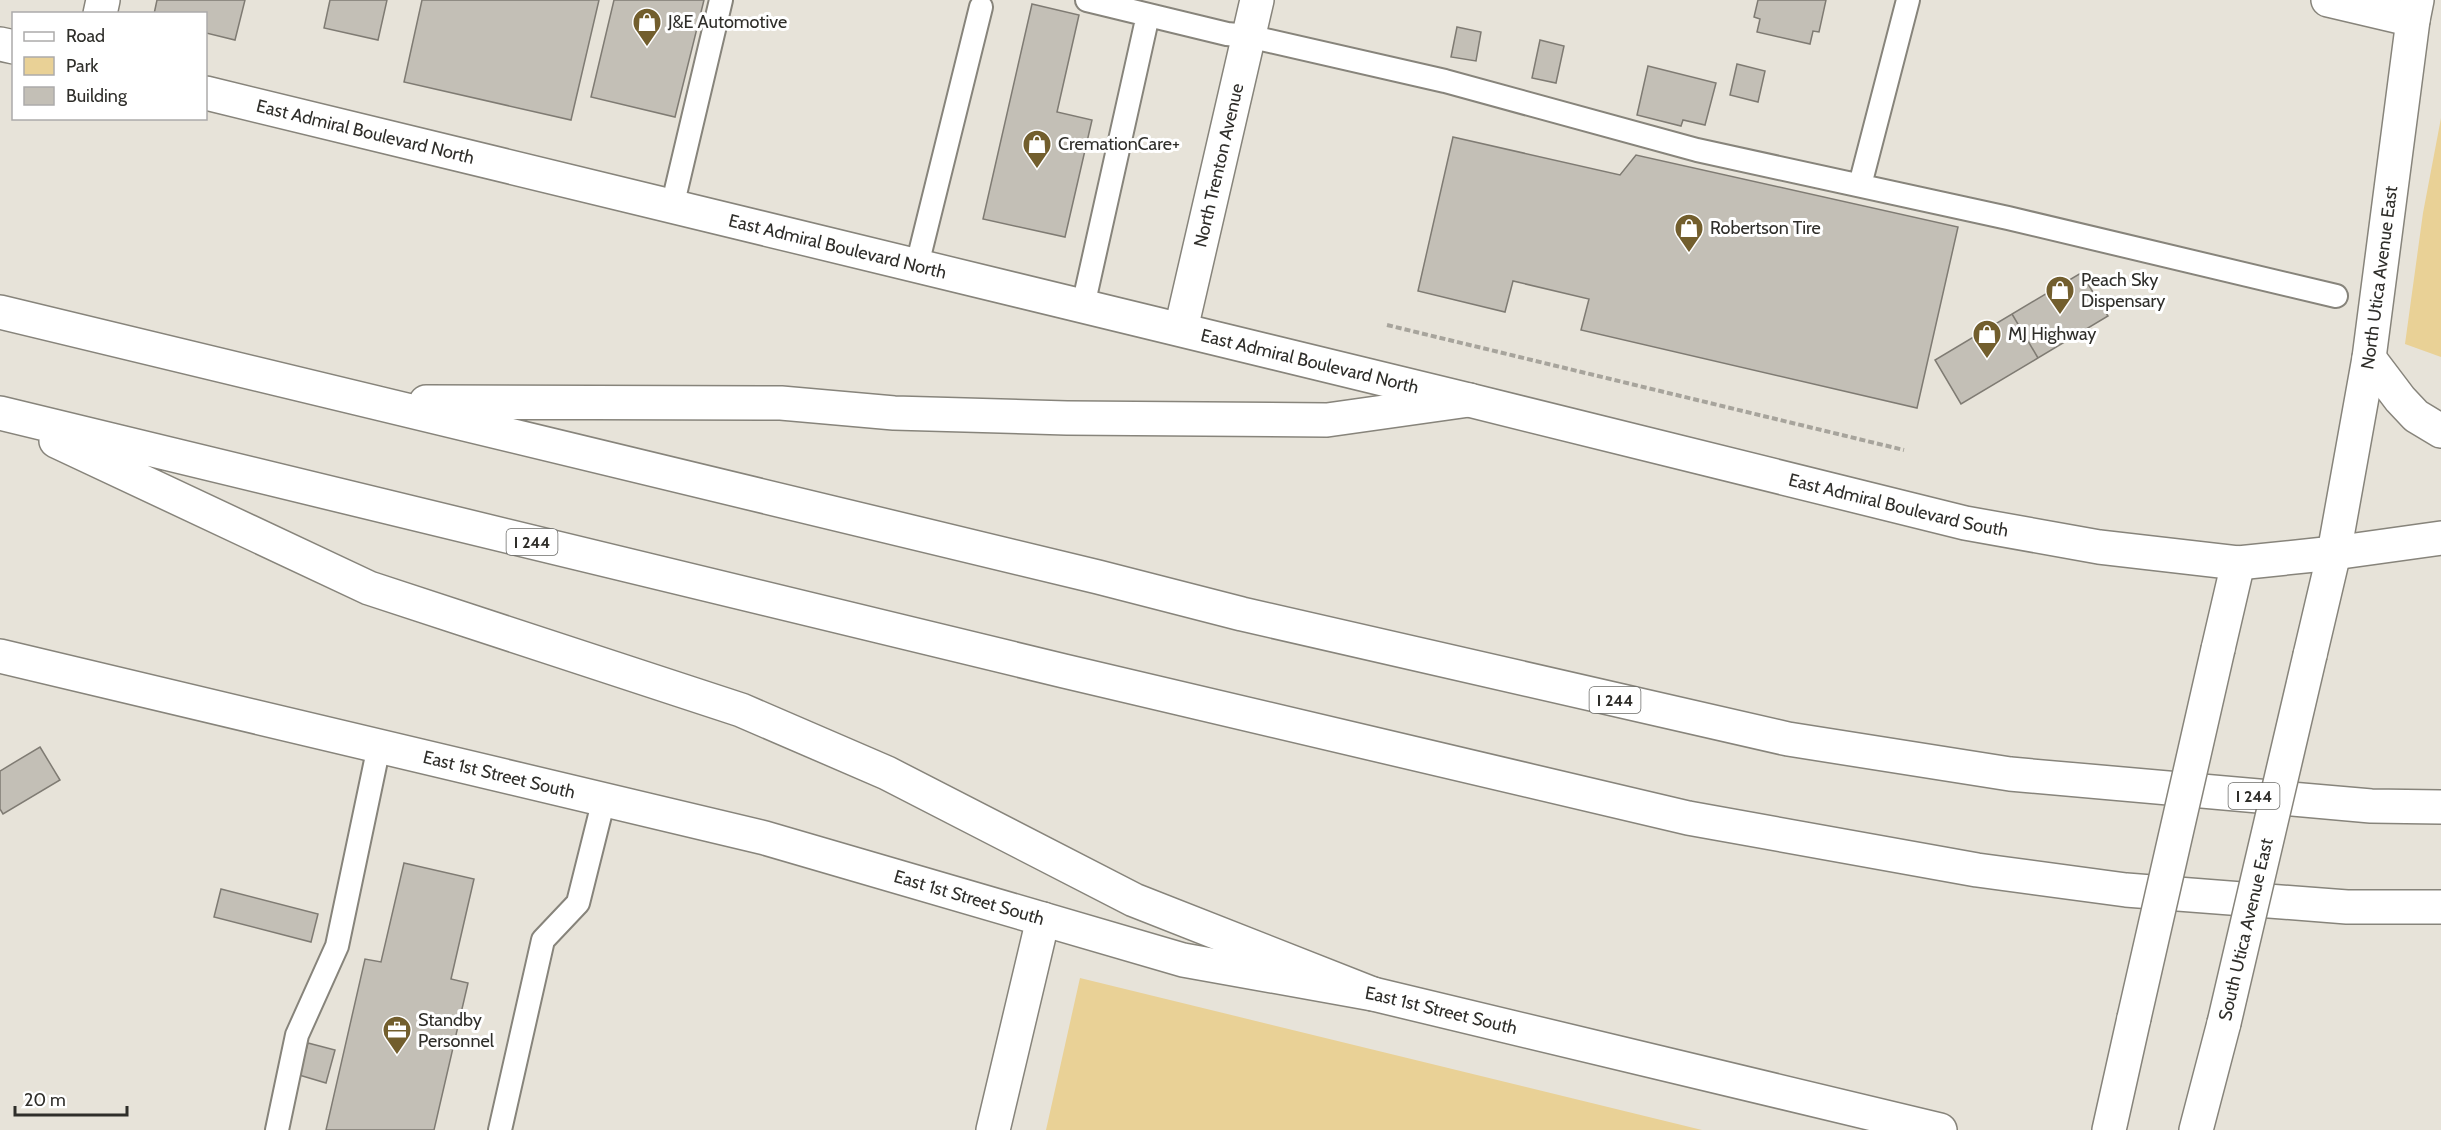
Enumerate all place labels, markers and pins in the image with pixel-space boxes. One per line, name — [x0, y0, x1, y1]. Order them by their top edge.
shop icon: J&E Automotive — [631, 6, 663, 48]
place label: J&E Automotive — [667, 11, 787, 33]
shop icon: CremationCare+ — [1021, 128, 1053, 170]
place label: CremationCare+ — [1058, 133, 1180, 155]
shop icon: Robertson Tire — [1673, 212, 1705, 254]
place label: Robertson Tire — [1710, 217, 1821, 239]
place label: Peach Sky Dispensary — [2081, 269, 2165, 312]
shop icon: Peach Sky Dispensary — [2044, 274, 2076, 316]
shop icon: MJ Highway — [1971, 318, 2003, 360]
place label: MJ Highway — [2008, 323, 2096, 345]
place label: Standby Personnel — [418, 1009, 495, 1052]
office icon: Standby Personnel — [381, 1014, 413, 1056]

